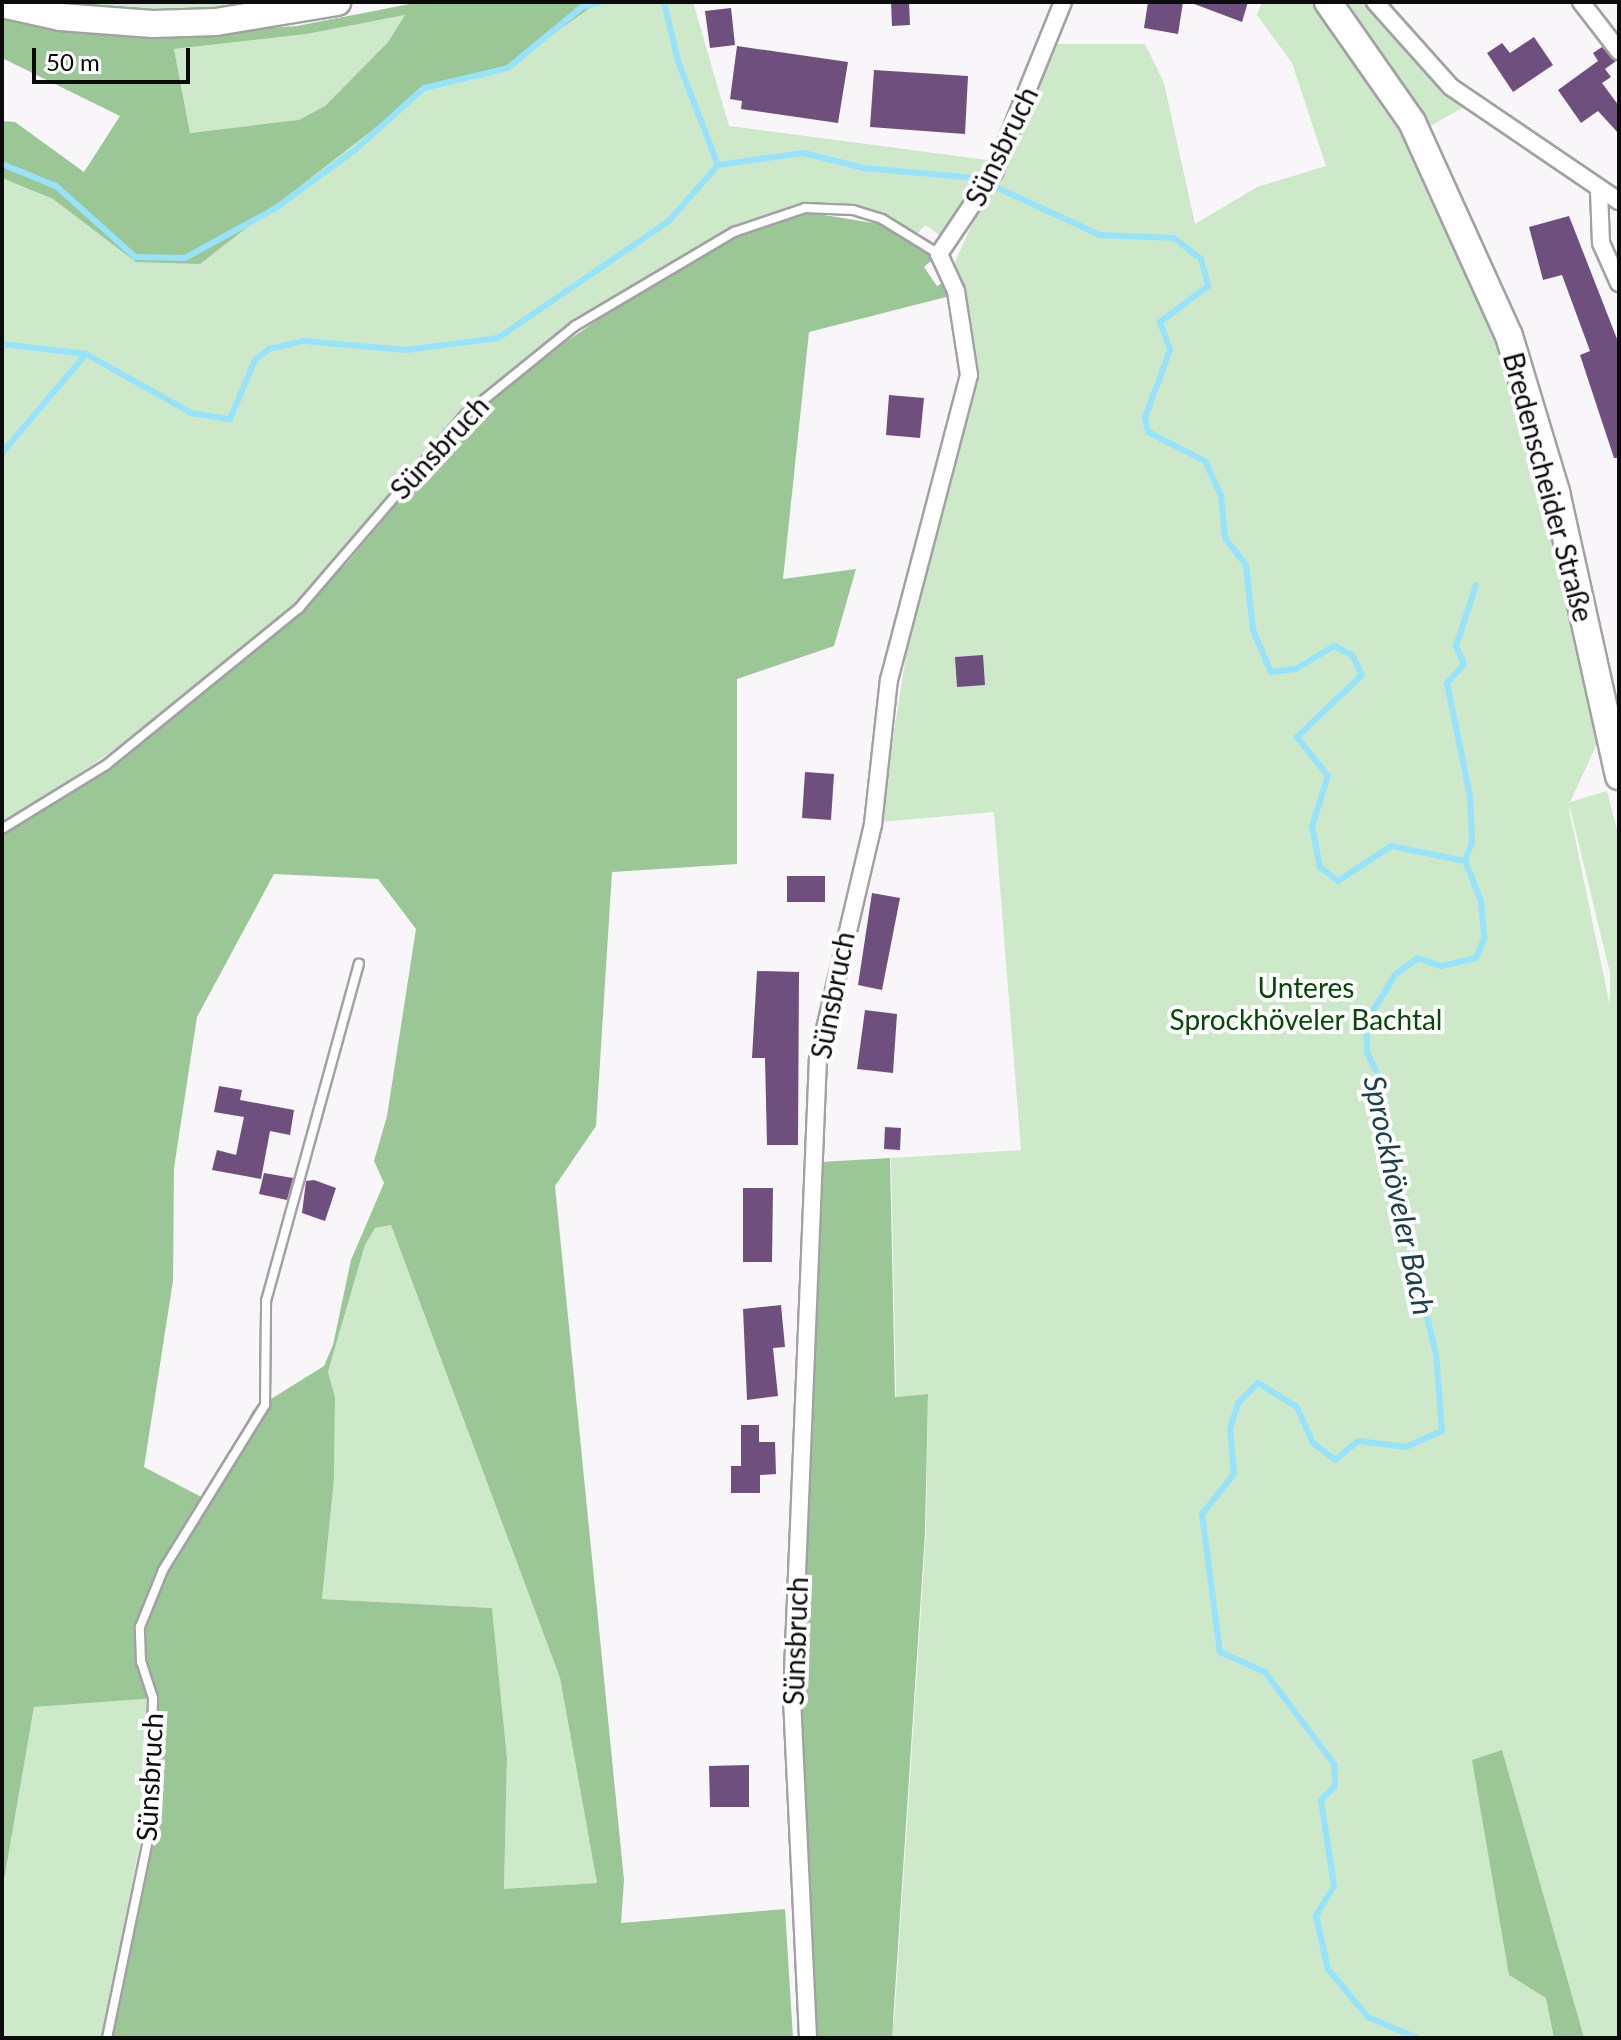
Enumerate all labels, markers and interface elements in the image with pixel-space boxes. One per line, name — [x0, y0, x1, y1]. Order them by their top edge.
scale bar — [36, 32, 194, 82]
text: 50 m — [46, 47, 100, 76]
street label: Sünsbruch — [958, 81, 1044, 211]
street label: Bredenscheider Straße — [1497, 348, 1601, 626]
street label: Sünsbruch — [383, 388, 495, 506]
street label: Sünsbruch — [803, 929, 861, 1061]
park label: Unteres Sprockhöveler Bachtal — [1169, 970, 1443, 1036]
water label: Sprockhöveler Bach — [1357, 1072, 1443, 1318]
street label: Sünsbruch — [776, 1576, 814, 1706]
street label: Sünsbruch — [129, 1712, 169, 1842]

